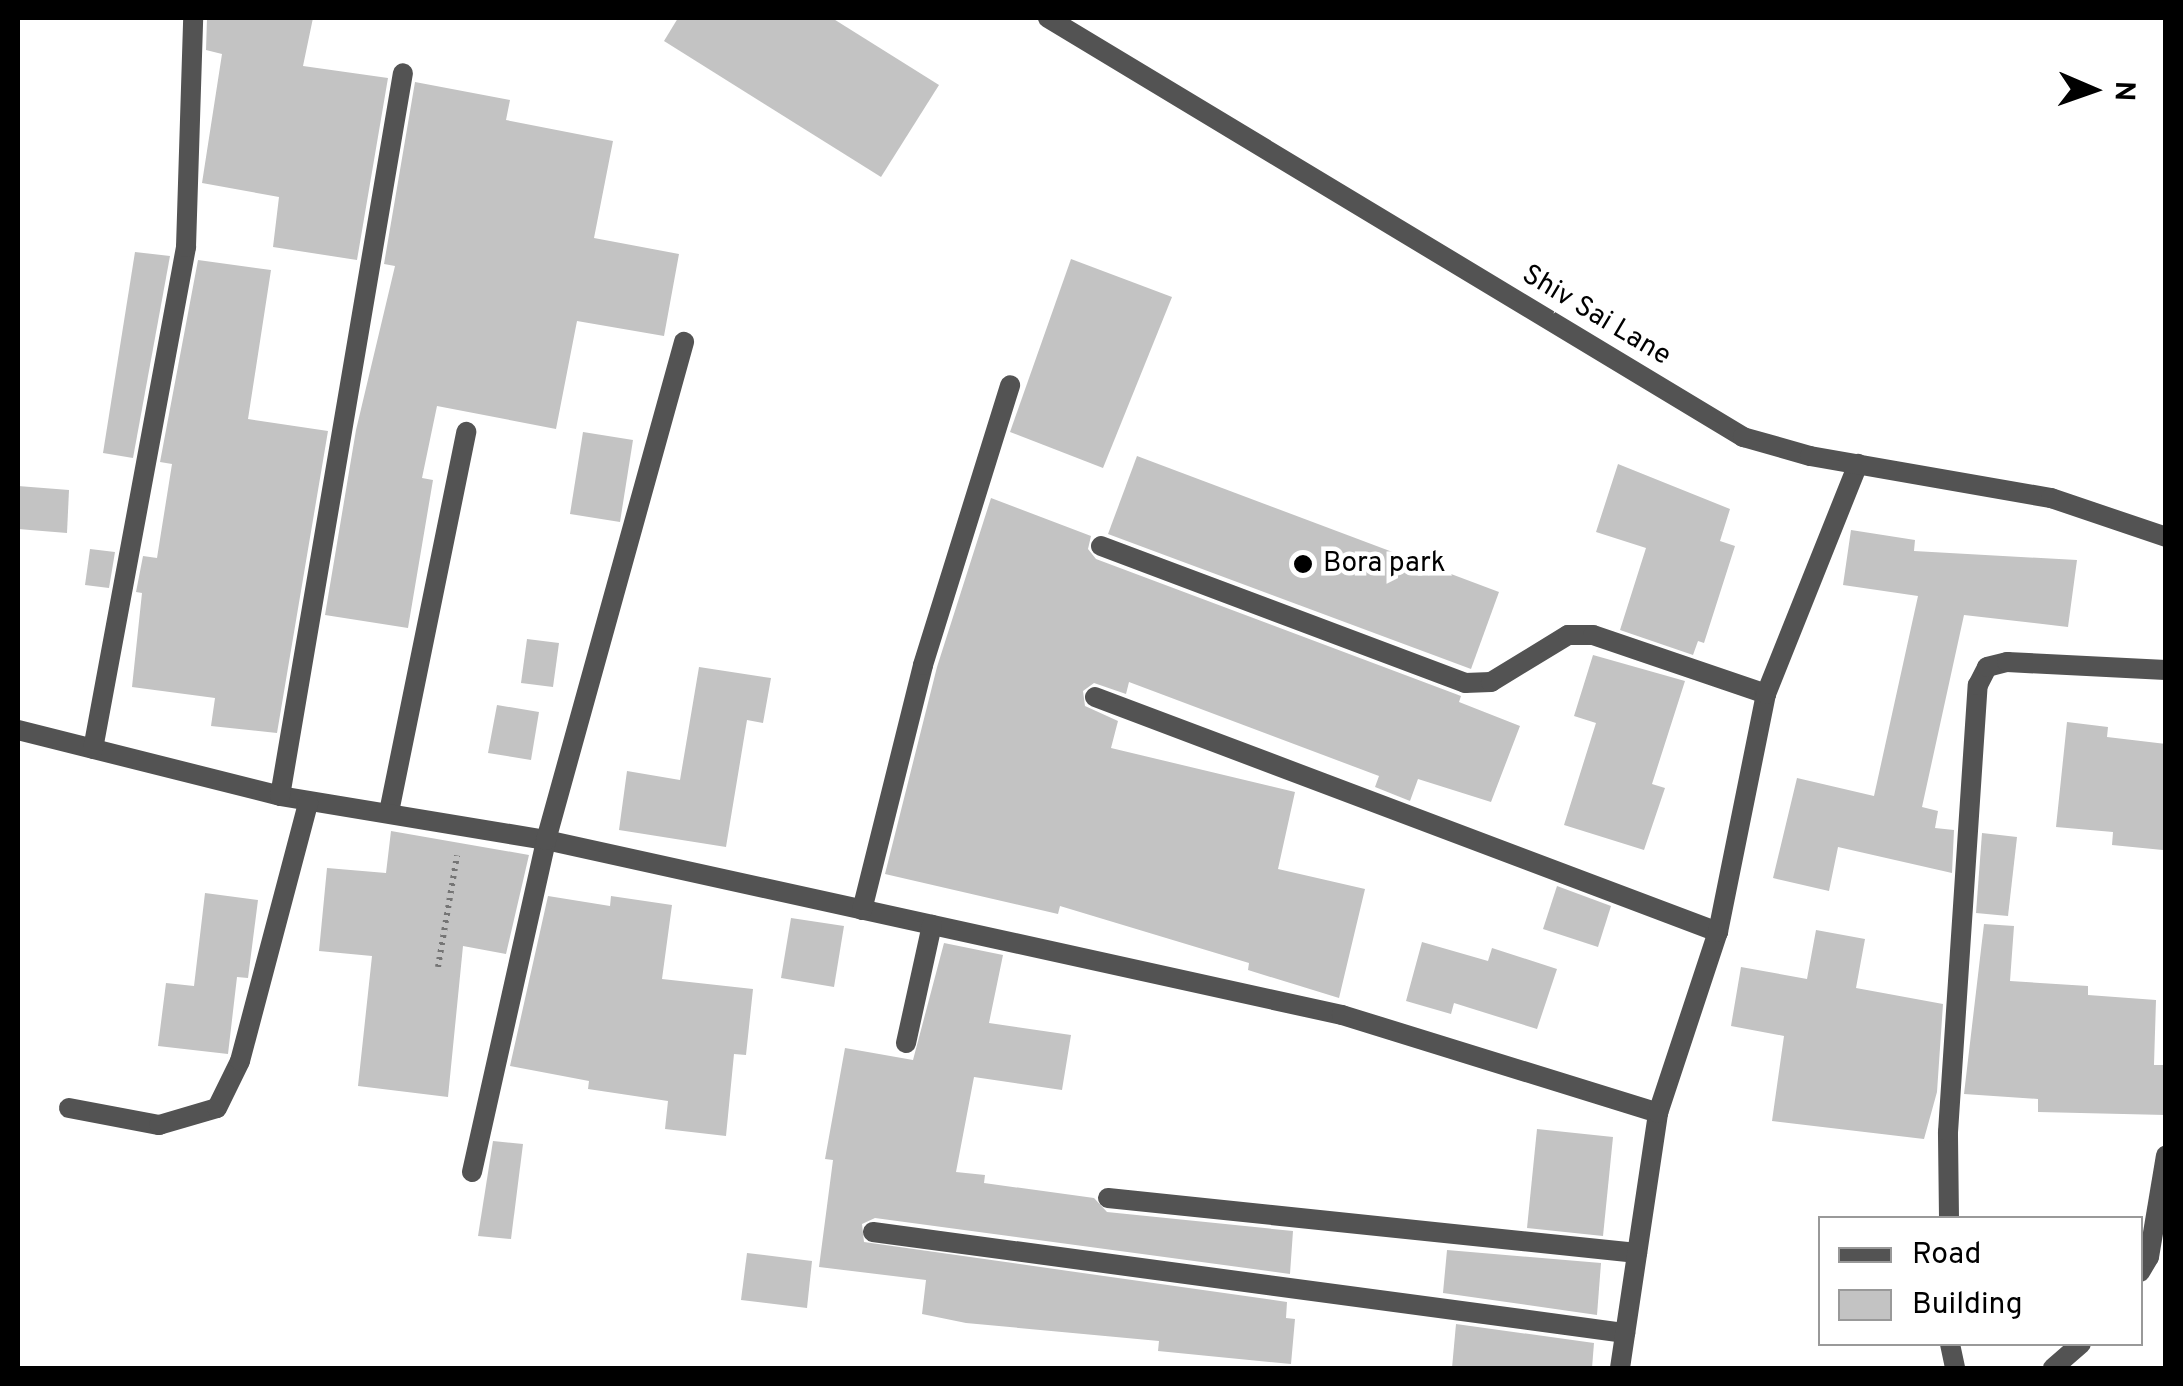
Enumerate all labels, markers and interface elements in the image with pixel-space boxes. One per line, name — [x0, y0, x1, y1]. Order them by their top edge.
north arrow — [2043, 40, 2143, 140]
text: N — [2105, 80, 2141, 102]
street label: Shiv Sai Lane — [1515, 258, 1677, 374]
place label: Bora park — [1323, 547, 1446, 581]
marker: Bora park — [1292, 553, 1314, 575]
legend — [1818, 1216, 2143, 1346]
text: Road — [1912, 1237, 1981, 1274]
text: Building — [1912, 1287, 2023, 1324]

